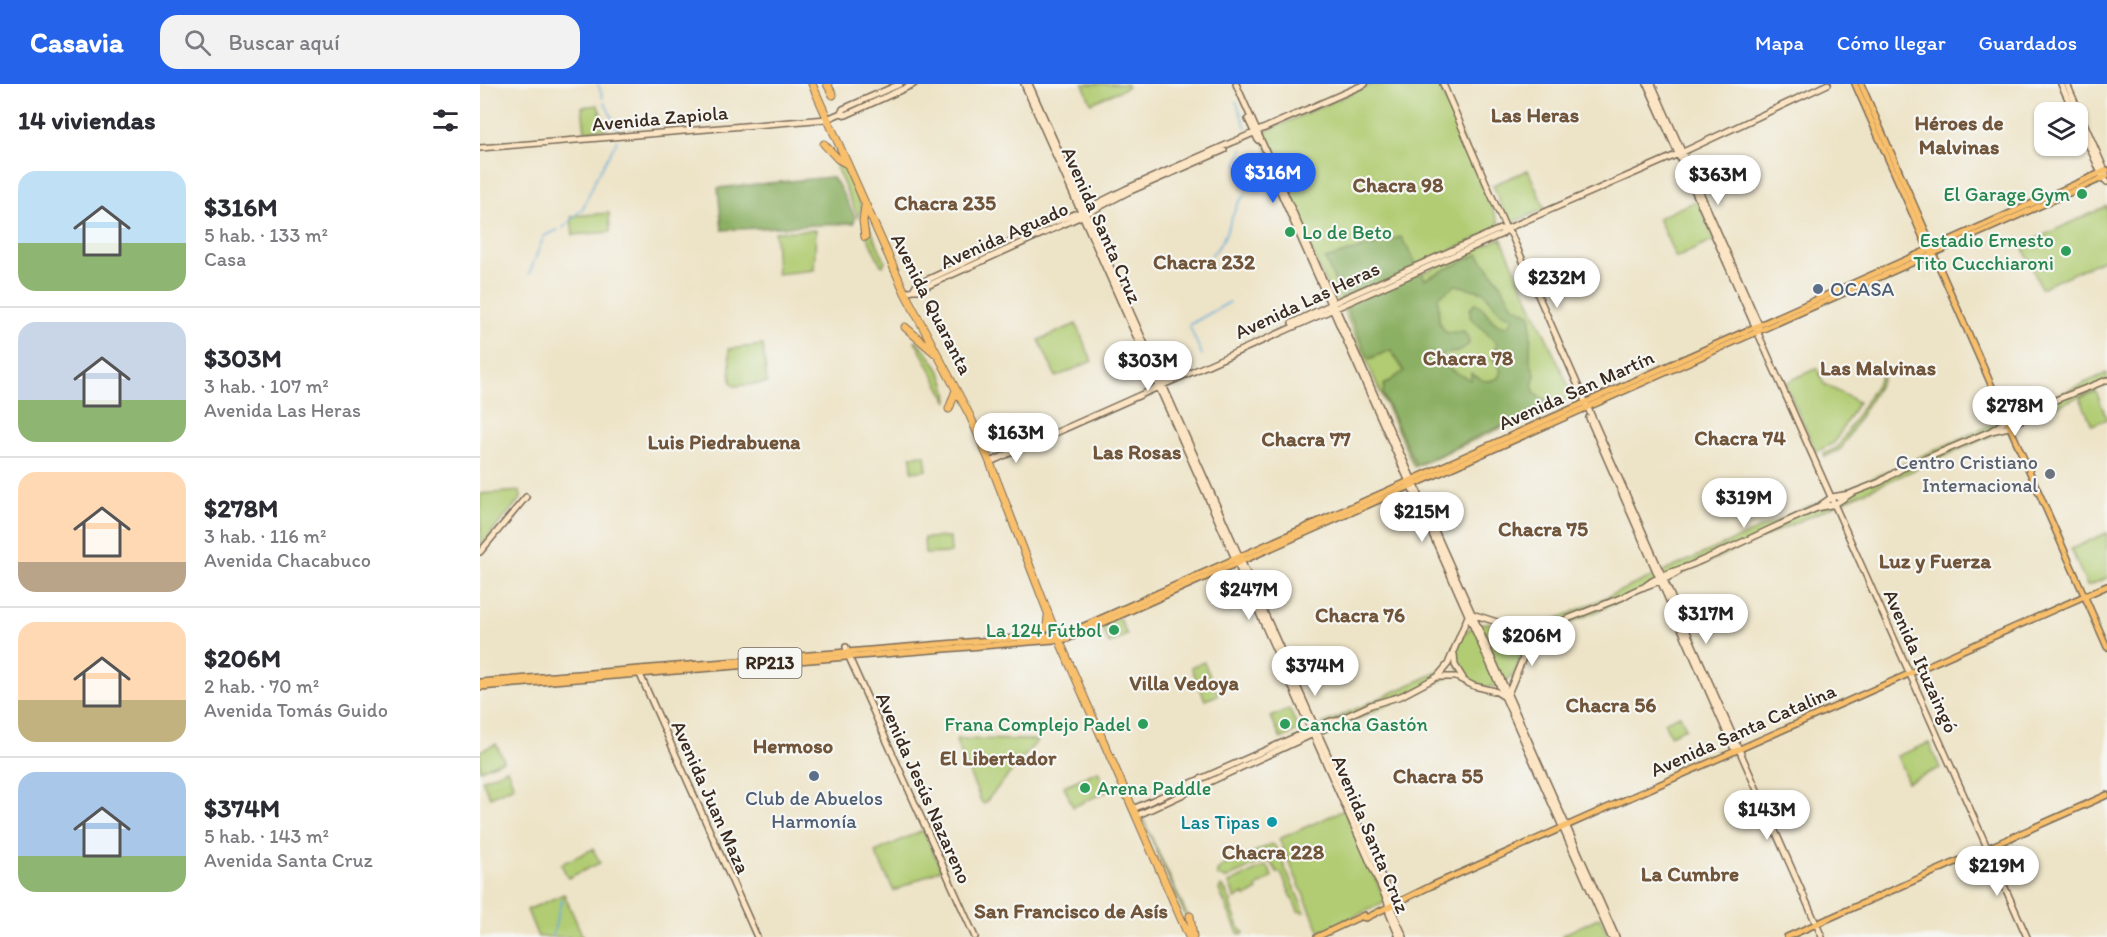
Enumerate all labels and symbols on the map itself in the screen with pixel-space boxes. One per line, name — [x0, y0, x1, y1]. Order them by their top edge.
street label: Avenida Zapiola — [591, 100, 730, 136]
district label: Las Heras — [1491, 102, 1579, 127]
district label: Héroes de Malvinas — [1914, 110, 2004, 159]
street label: Avenida Santa Cruz — [1057, 143, 1148, 308]
pin: $316M — [1231, 153, 1315, 204]
pin: $363M — [1676, 155, 1760, 206]
district label: Chacra 98 — [1352, 172, 1444, 197]
place label: El Garage Gym — [1944, 182, 2070, 206]
marker: El Garage Gym — [2075, 187, 2089, 201]
district label: Chacra 235 — [894, 190, 996, 215]
street label: Avenida Aguado — [936, 196, 1072, 274]
place label: Lo de Beto — [1302, 220, 1392, 244]
marker: Lo de Beto — [1283, 225, 1297, 239]
place label: Estadio Ernesto Tito Cucchiaroni — [1913, 228, 2054, 275]
street label: Avenida Quaranta — [886, 229, 978, 379]
marker: Estadio Ernesto Tito Cucchiaroni — [2059, 244, 2073, 258]
district label: Chacra 232 — [1153, 249, 1255, 274]
street label: Avenida Las Heras — [1231, 256, 1383, 344]
pin: $232M — [1515, 258, 1599, 309]
place label: OCASA — [1830, 277, 1894, 301]
marker: OCASA — [1811, 282, 1825, 296]
pin: $303M — [1106, 341, 1190, 392]
district label: Chacra 78 — [1423, 345, 1514, 370]
street label: Avenida San Martín — [1494, 345, 1658, 435]
district label: Las Malvinas — [1820, 355, 1936, 380]
pin: $278M — [1973, 386, 2057, 437]
pin: $163M — [974, 413, 1058, 464]
district label: Chacra 74 — [1694, 425, 1786, 450]
district label: Chacra 77 — [1261, 426, 1351, 451]
district label: Luis Piedrabuena — [648, 429, 801, 454]
district label: Las Rosas — [1093, 439, 1182, 464]
place label: Centro Cristiano Internacional — [1896, 450, 2038, 497]
marker: Centro Cristiano Internacional — [2043, 467, 2057, 481]
pin: $319M — [1702, 478, 1786, 529]
pin: $215M — [1380, 492, 1464, 543]
district label: Chacra 75 — [1498, 516, 1588, 541]
district label: Luz y Fuerza — [1879, 548, 1992, 574]
pin: $247M — [1207, 570, 1291, 621]
street label: Avenida Ituzaingó — [1879, 585, 1963, 737]
pin: $317M — [1664, 594, 1748, 645]
district label: Chacra 76 — [1315, 602, 1405, 627]
pin: $206M — [1490, 616, 1574, 667]
place label: La 124 Fútbol — [986, 618, 1102, 642]
marker: La 124 Fútbol — [1107, 623, 1121, 637]
pin: $374M — [1273, 646, 1357, 697]
road number: RP213 — [738, 648, 802, 678]
district label: Villa Vedoya — [1129, 670, 1239, 696]
street label: Avenida Santa Catalina — [1646, 678, 1840, 782]
street label: Avenida Jesús Nazareno — [871, 689, 977, 887]
district label: Chacra 56 — [1566, 692, 1656, 717]
place label: Frana Complejo Padel — [944, 712, 1131, 736]
place label: Cancha Gastón — [1297, 712, 1428, 736]
street label: Avenida Juan Maza — [666, 717, 756, 878]
marker: Frana Complejo Padel — [1136, 717, 1150, 731]
marker: Cancha Gastón — [1278, 717, 1292, 731]
district label: Hermoso — [753, 733, 834, 758]
district label: El Libertador — [940, 745, 1057, 770]
street label: Avenida Santa Cruz — [1327, 752, 1415, 917]
district label: Chacra 55 — [1393, 763, 1483, 788]
marker: Club de Abuelos Harmonía — [807, 769, 821, 783]
place label: Arena Paddle — [1097, 776, 1211, 800]
marker: Arena Paddle — [1078, 781, 1092, 795]
place label: Club de Abuelos Harmonía — [745, 786, 883, 833]
pin: $143M — [1725, 790, 1809, 841]
place label: Las Tipas — [1181, 810, 1260, 834]
marker: Las Tipas — [1265, 815, 1279, 829]
district label: Chacra 228 — [1222, 839, 1325, 864]
pin: $219M — [1955, 846, 2039, 897]
district label: La Cumbre — [1641, 861, 1739, 886]
district label: San Francisco de Asís — [974, 898, 1168, 923]

